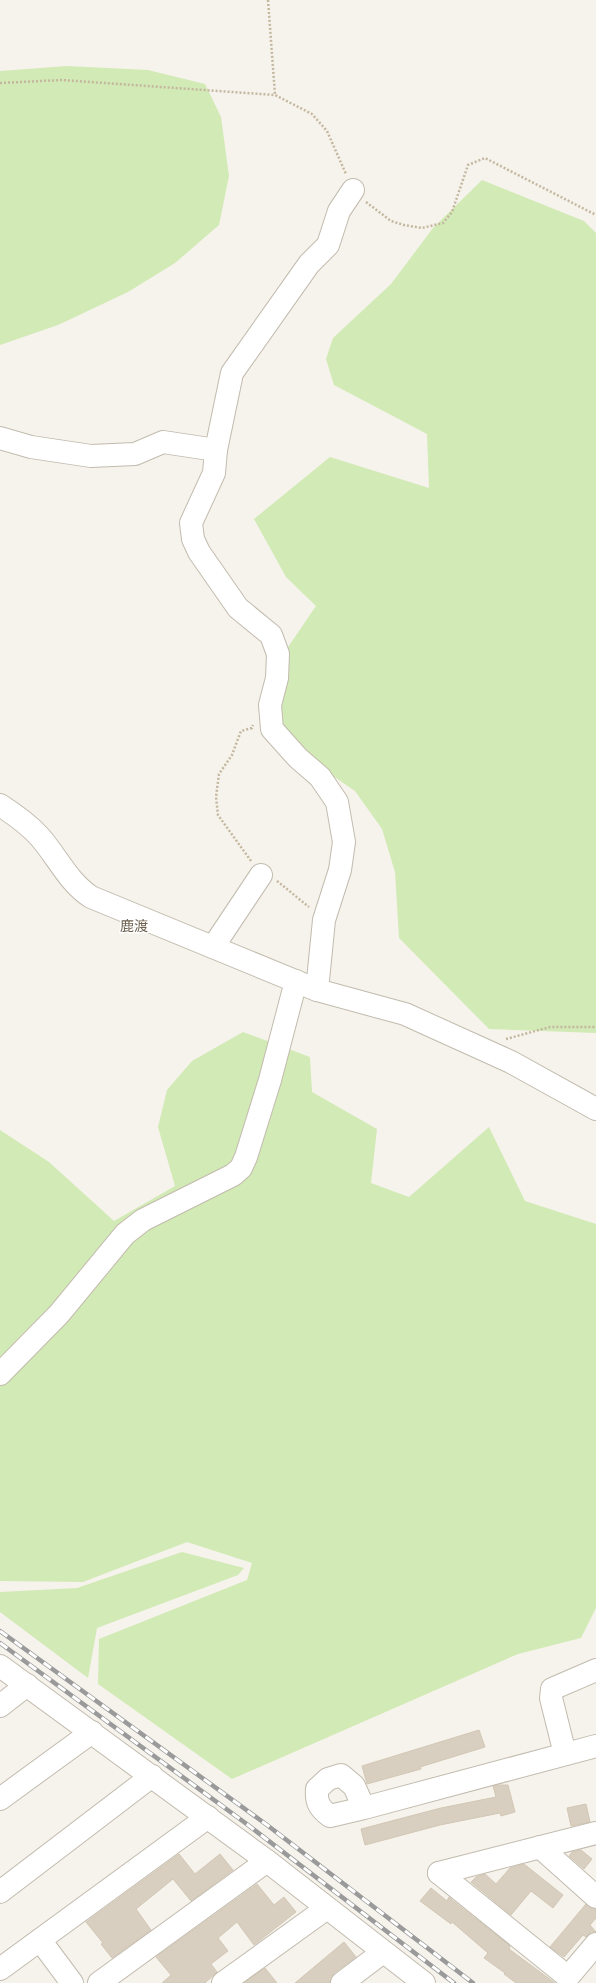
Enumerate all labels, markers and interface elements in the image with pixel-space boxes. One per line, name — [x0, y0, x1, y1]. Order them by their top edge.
district label: 鹿渡 — [120, 917, 148, 934]

